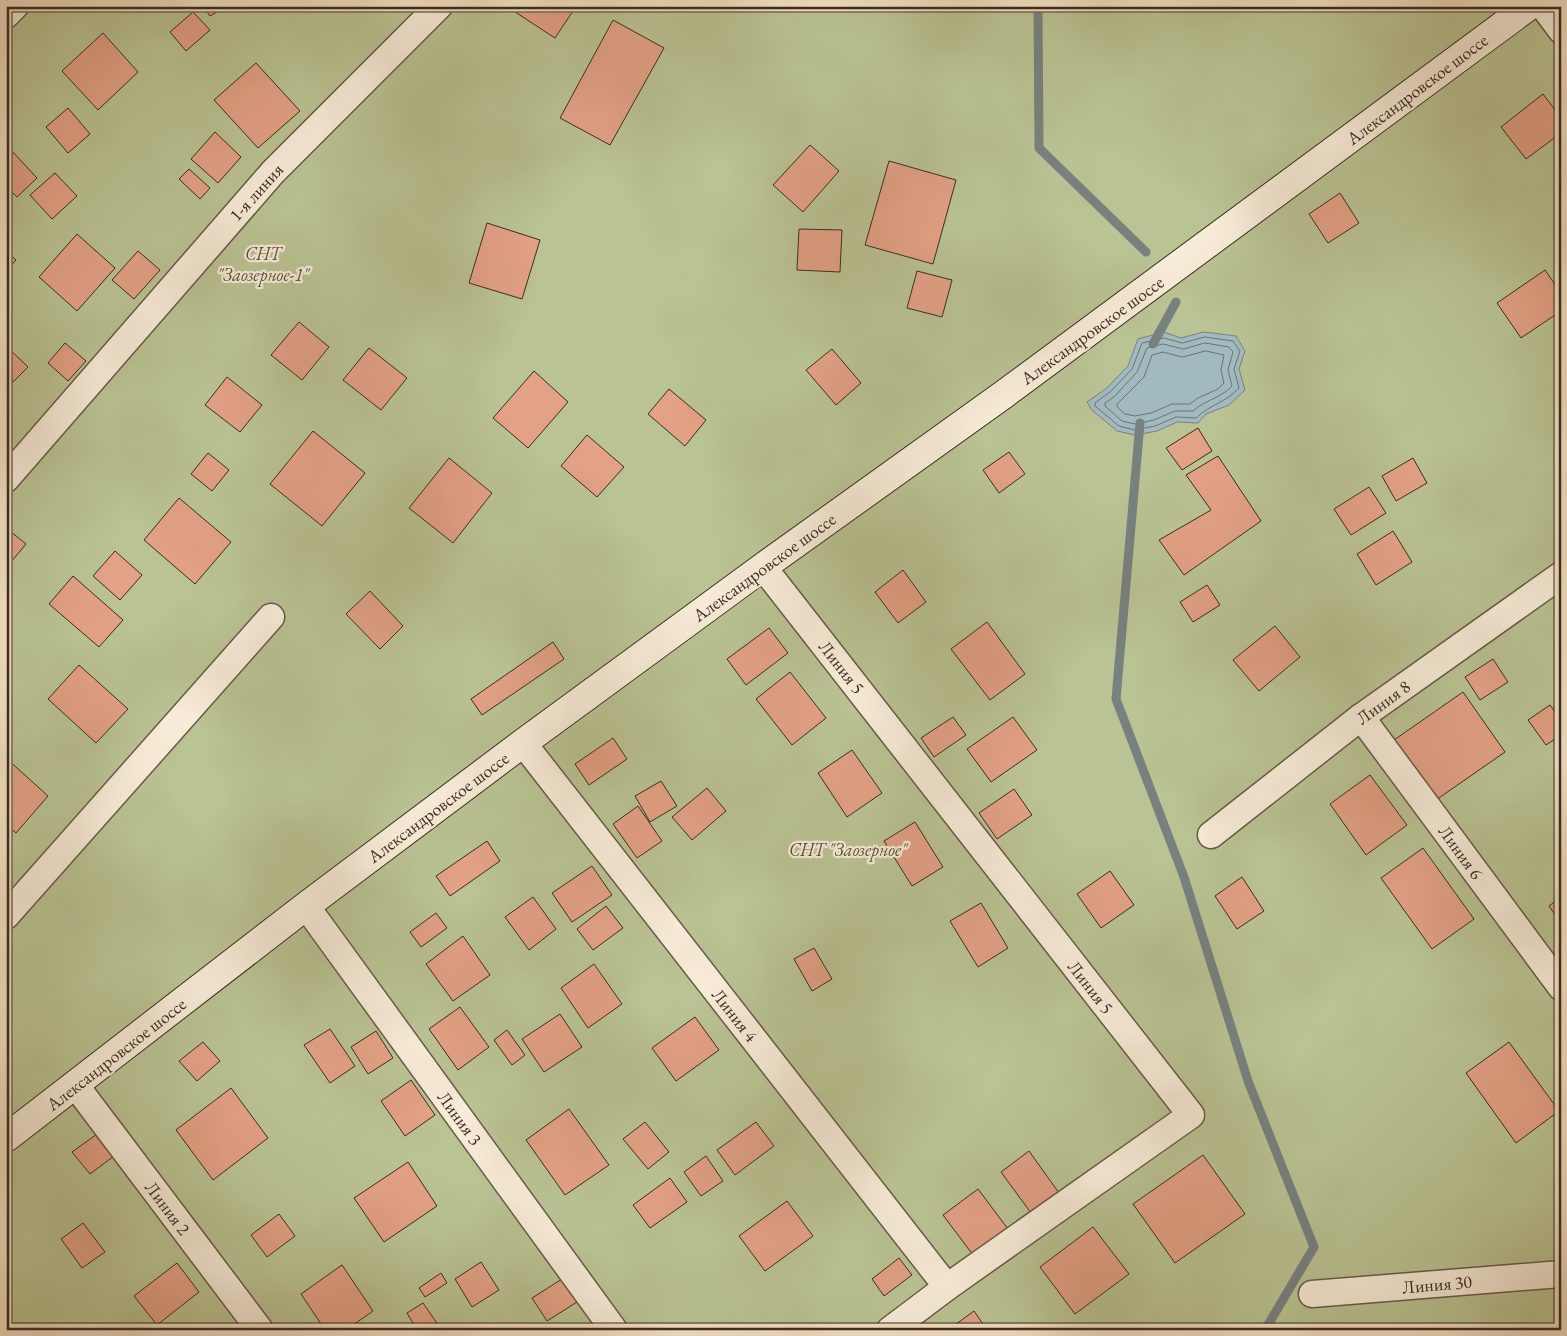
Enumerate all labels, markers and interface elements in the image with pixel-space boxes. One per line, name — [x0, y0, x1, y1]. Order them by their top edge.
street label: Александровское шоссе — [1341, 28, 1492, 150]
street label: 1-я линия — [224, 158, 288, 226]
park label: СНТ "Заозерное-1" — [217, 242, 311, 287]
street label: Александровское шоссе — [1015, 270, 1168, 390]
street label: Александровское шоссе — [687, 507, 840, 627]
street label: Линия 5 — [814, 636, 870, 698]
street label: Линия 8 — [1351, 675, 1415, 729]
street label: Александровское шоссе — [362, 746, 513, 868]
street label: Линия 6 — [1434, 820, 1489, 884]
park label: СНТ "Заозерное" — [789, 838, 909, 862]
street label: Линия 5 — [1063, 956, 1119, 1018]
street label: Линия 4 — [707, 984, 763, 1047]
street label: Александровское шоссе — [41, 992, 191, 1116]
street label: Линия 3 — [433, 1086, 487, 1150]
street label: Линия 2 — [140, 1177, 196, 1240]
street label: Линия 30 — [1401, 1269, 1473, 1299]

